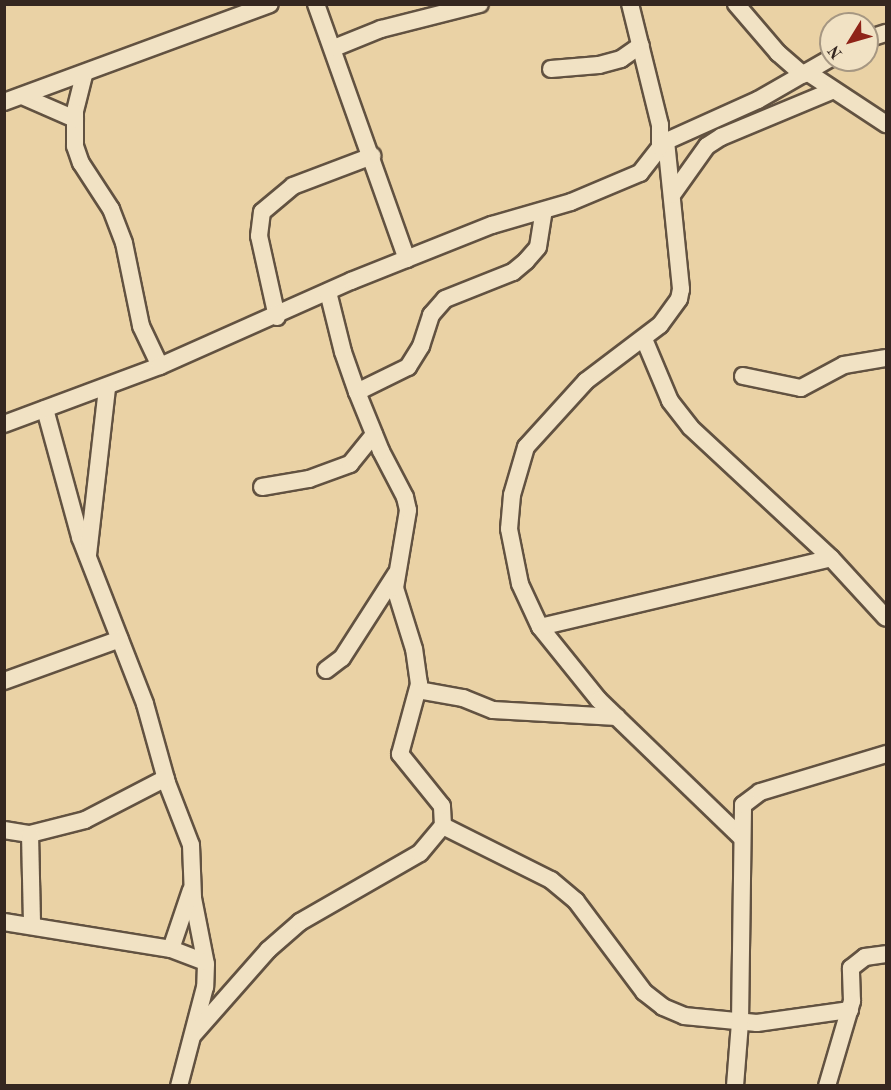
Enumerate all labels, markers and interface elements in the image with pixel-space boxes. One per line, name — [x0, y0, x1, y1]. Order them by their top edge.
north arrow — [819, 12, 879, 72]
text: N — [826, 42, 846, 61]

